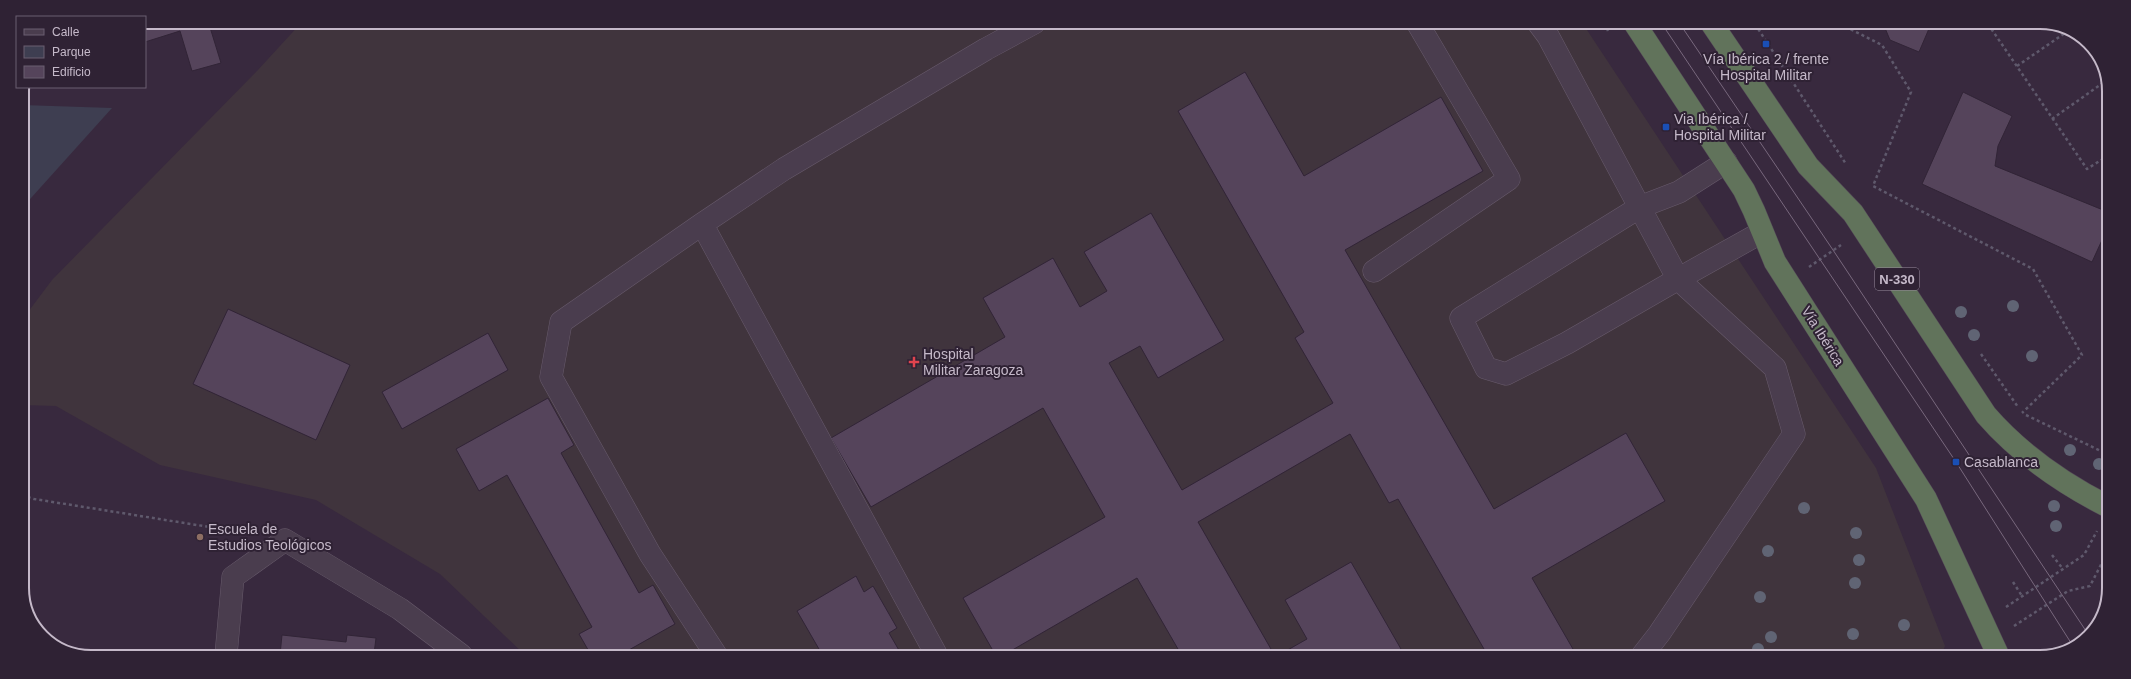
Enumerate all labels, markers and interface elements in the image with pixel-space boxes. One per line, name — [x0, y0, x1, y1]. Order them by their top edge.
legend — [16, 16, 146, 88]
text: Calle — [52, 25, 80, 39]
marker: Vía Ibérica 2 / frente Hospital Militar — [1761, 39, 1771, 49]
text: Parque — [52, 45, 91, 59]
place label: Vía Ibérica 2 / frente Hospital Militar — [1703, 51, 1829, 83]
text: Edificio — [52, 65, 91, 79]
place label: Via Ibérica / Hospital Militar — [1674, 111, 1766, 143]
marker: Via Ibérica / Hospital Militar — [1661, 122, 1671, 132]
road number: N-330 — [1875, 268, 1919, 290]
street label: Vía Ibérica — [1798, 303, 1848, 369]
place label: Hospital Militar Zaragoza — [923, 346, 1024, 378]
marker: Hospital Militar Zaragoza — [908, 356, 920, 368]
place label: Casablanca — [1964, 454, 2038, 470]
marker: Casablanca — [1951, 457, 1961, 467]
place label: Escuela de Estudios Teológicos — [208, 521, 331, 553]
marker: Escuela de Estudios Teológicos — [195, 532, 205, 542]

